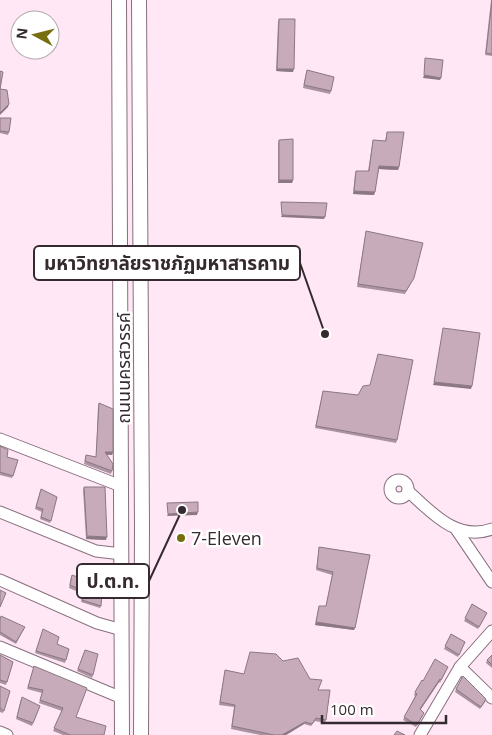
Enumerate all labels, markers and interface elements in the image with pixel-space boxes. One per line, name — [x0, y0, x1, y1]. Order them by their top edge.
north arrow — [10, 10, 60, 60]
text: N — [11, 27, 32, 40]
callout: มหาวิทยาลัยราชภัฏมหาสารคาม — [34, 246, 300, 280]
text: มหาวิทยาลัยราชภัฏมหาสารคาม — [44, 250, 290, 276]
street label: ถนนนครสวรรค์ — [111, 312, 135, 424]
place label: 7-Eleven — [191, 526, 262, 550]
marker: 7-Eleven — [175, 532, 187, 544]
callout: ป.ต.ท. — [77, 564, 149, 598]
text: ป.ต.ท. — [87, 568, 139, 594]
scale bar — [322, 692, 446, 724]
text: 100 m — [330, 699, 374, 719]

